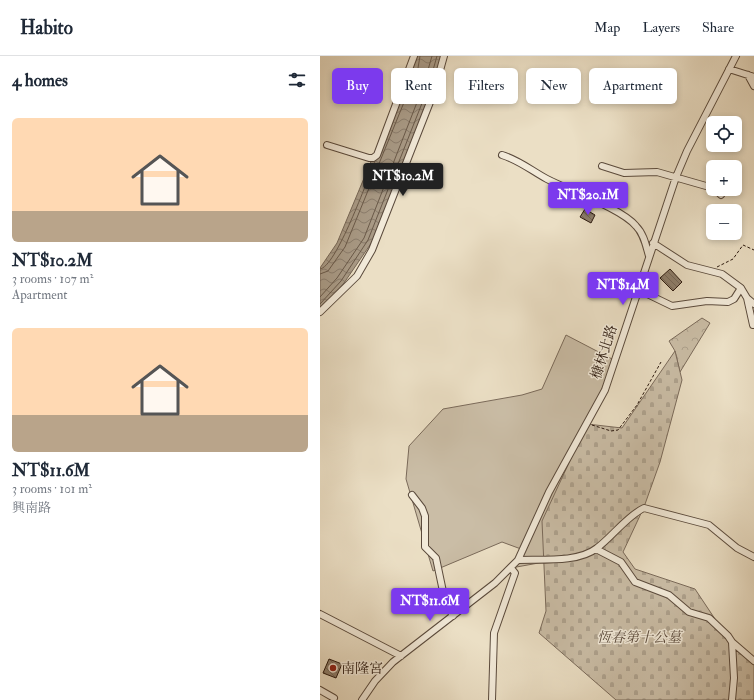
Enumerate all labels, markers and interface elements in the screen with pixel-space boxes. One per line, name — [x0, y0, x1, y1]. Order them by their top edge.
text: Habito — [20, 16, 73, 40]
text: Map — [594, 19, 620, 36]
text: Layers — [642, 19, 680, 36]
text: Share — [702, 19, 734, 36]
chip: Buy — [332, 68, 383, 104]
chip: Rent — [391, 68, 446, 104]
chip: Filters — [454, 68, 518, 104]
chip: New — [526, 68, 581, 104]
chip: Apartment — [589, 68, 677, 104]
icon: filters — [286, 69, 308, 91]
text: 4 homes — [12, 70, 68, 91]
map controls — [706, 116, 742, 240]
button: locate — [706, 116, 742, 152]
icon: home — [124, 144, 196, 216]
button: + — [706, 160, 742, 196]
pin: NT$10.2M — [362, 163, 444, 197]
text: NT$10.2M — [372, 168, 434, 184]
pin: NT$20.1M — [547, 182, 629, 216]
text: NT$20.1M — [557, 187, 619, 203]
button: − — [706, 204, 742, 240]
text: NT$10.2M — [12, 250, 93, 271]
text: 3 rooms · 107 m² — [12, 271, 93, 287]
pin: NT$14M — [590, 272, 656, 306]
text: NT$14M — [597, 277, 649, 293]
text: Apartment — [12, 287, 68, 303]
street label: 槺林北路 — [587, 323, 621, 381]
icon: home — [124, 354, 196, 426]
text: NT$11.6M — [12, 460, 90, 481]
text: 3 rooms · 101 m² — [12, 481, 92, 497]
text: 興南路 — [12, 500, 51, 516]
pin: NT$11.6M — [389, 588, 471, 622]
text: NT$11.6M — [400, 593, 460, 609]
park label: 恆春第十公墓 — [597, 629, 683, 646]
place label: 南隆宮 — [341, 660, 383, 677]
marker: 南隆宮 — [328, 663, 338, 673]

